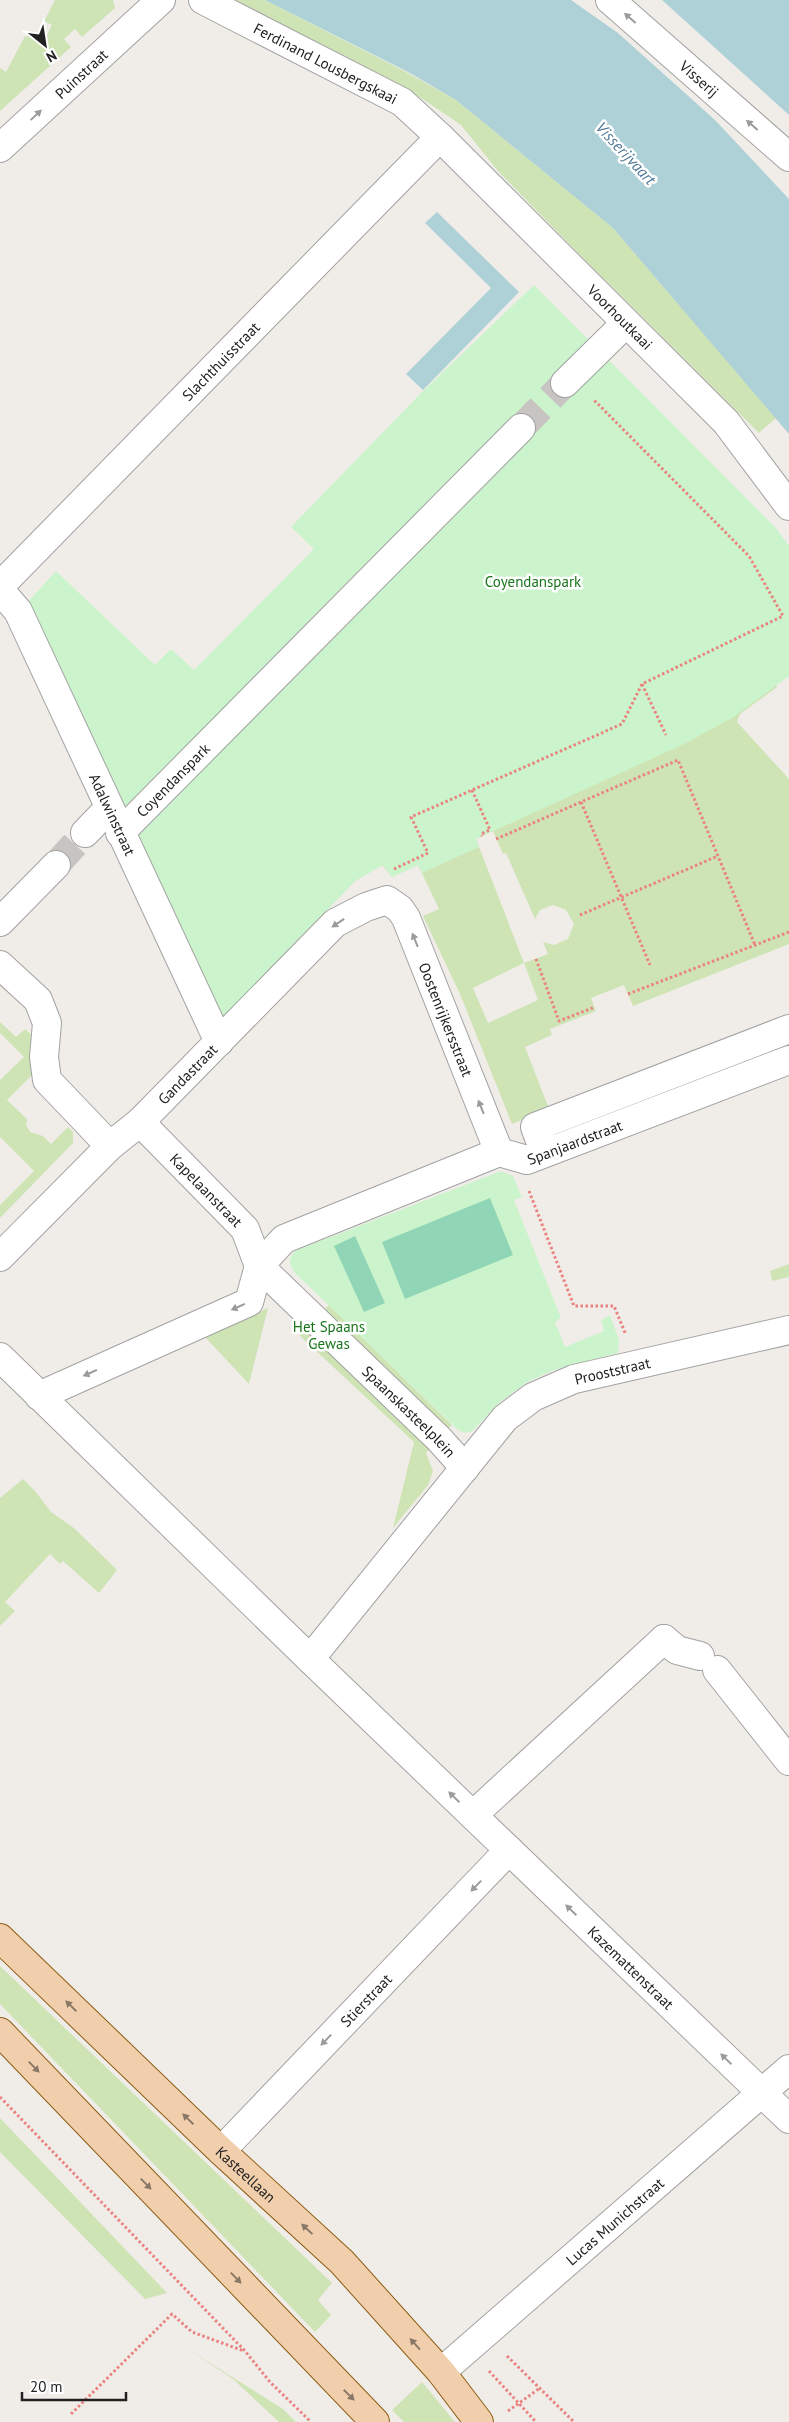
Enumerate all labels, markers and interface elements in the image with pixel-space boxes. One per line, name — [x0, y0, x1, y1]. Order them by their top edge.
one-way arrow — [625, 12, 637, 24]
street label: Ferdinand Lousbergskaai — [251, 18, 401, 108]
north arrow — [20, 20, 70, 70]
street label: Puinstraat — [51, 45, 111, 102]
text: N — [43, 46, 60, 66]
street label: Visserij — [675, 56, 723, 101]
one-way arrow — [29, 109, 41, 121]
water label: Visserijvaart — [592, 117, 661, 189]
one-way arrow — [747, 119, 759, 131]
street label: Voorhoutkaai — [583, 280, 657, 353]
street label: Slachthuisstraat — [178, 318, 263, 404]
park label: Coyendanspark — [485, 572, 582, 591]
street label: Coyendanspark — [132, 738, 214, 821]
street label: Adalwinstraat — [86, 770, 140, 858]
one-way arrow — [331, 918, 345, 927]
one-way arrow — [411, 932, 418, 947]
street label: Oostenrijkersstraat — [415, 960, 477, 1079]
street label: Gandastraat — [153, 1040, 221, 1108]
one-way arrow — [477, 1099, 485, 1114]
street label: Spanjaardstraat — [524, 1115, 625, 1169]
street label: Kapelaanstraat — [166, 1149, 247, 1231]
one-way arrow — [231, 1303, 245, 1311]
park label: Het Spaans Gewas — [293, 1317, 365, 1353]
street label: Prooststraat — [573, 1352, 652, 1388]
street label: Spaanskasteelplein — [359, 1361, 460, 1461]
one-way arrow — [83, 1369, 97, 1377]
one-way arrow — [449, 1791, 461, 1803]
one-way arrow — [470, 1879, 482, 1891]
one-way arrow — [566, 1904, 578, 1916]
street label: Kazemattenstraat — [584, 1922, 678, 2013]
street label: Stierstraat — [336, 1969, 395, 2031]
one-way arrow — [65, 2000, 77, 2012]
one-way arrow — [321, 2034, 333, 2046]
one-way arrow — [721, 2053, 733, 2065]
one-way arrow — [28, 2061, 40, 2073]
one-way arrow — [182, 2113, 194, 2125]
street label: Kasteellaan — [212, 2142, 280, 2206]
street label: Lucas Munichstraat — [562, 2173, 667, 2269]
one-way arrow — [140, 2178, 152, 2190]
one-way arrow — [301, 2223, 313, 2235]
one-way arrow — [230, 2272, 242, 2284]
one-way arrow — [409, 2338, 421, 2350]
scale bar — [22, 2370, 126, 2402]
text: 20 m — [30, 2377, 63, 2396]
one-way arrow — [342, 2389, 354, 2401]

